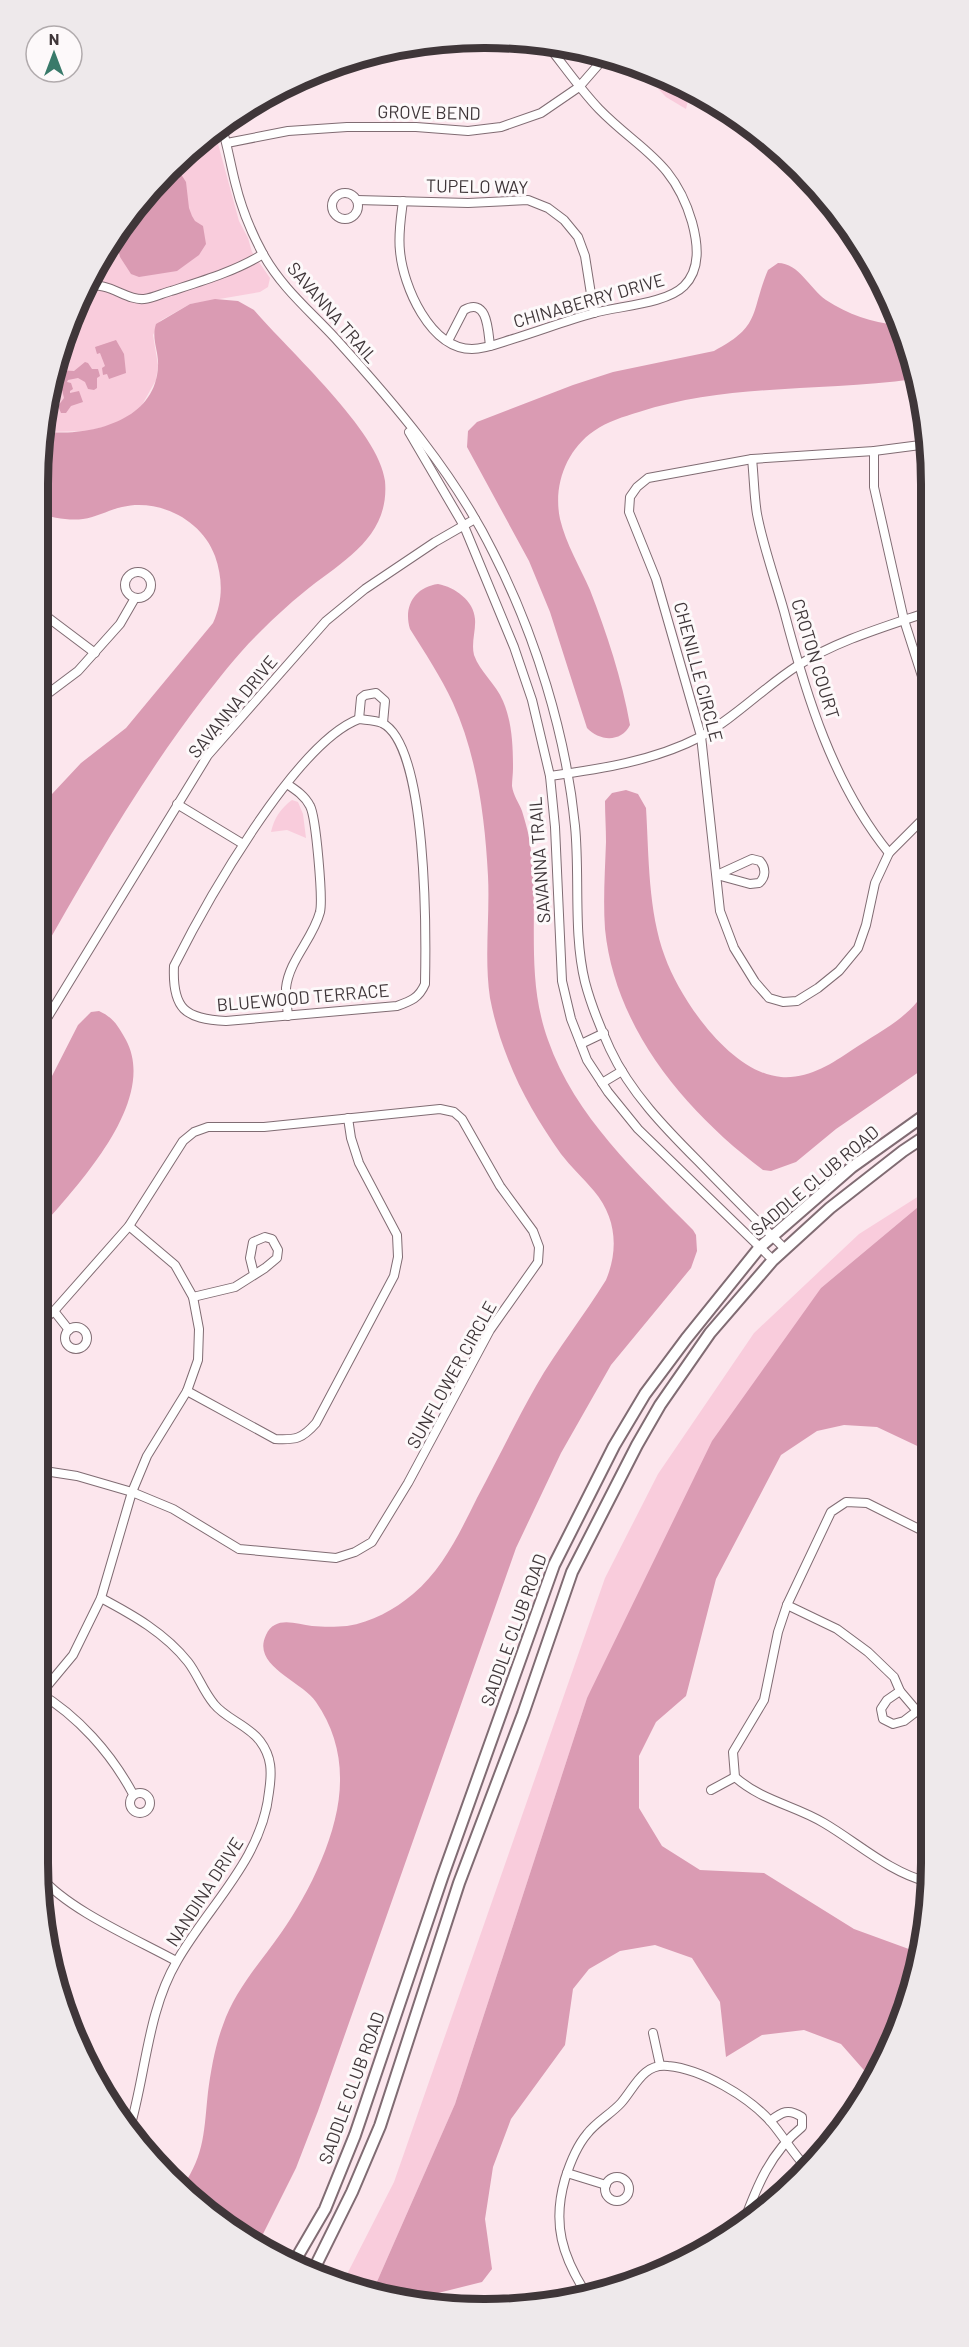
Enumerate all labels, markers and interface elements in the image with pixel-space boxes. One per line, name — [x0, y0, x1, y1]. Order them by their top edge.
north arrow — [24, 24, 84, 84]
text: N — [49, 29, 59, 48]
street label: GROVE BEND — [377, 100, 481, 124]
street label: TUPELO WAY — [426, 174, 528, 198]
street label: SAVANNA TRAIL — [283, 257, 383, 367]
street label: CHINABERRY DRIVE — [511, 268, 667, 332]
street label: CROTON COURT — [787, 596, 845, 721]
street label: CHENILLE CIRCLE — [670, 599, 728, 744]
street label: SAVANNA DRIVE — [183, 651, 282, 762]
street label: SAVANNA TRAIL — [524, 796, 554, 924]
street label: BLUEWOOD TERRACE — [216, 978, 390, 1016]
street label: SADDLE CLUB ROAD — [746, 1120, 883, 1240]
street label: SUNFLOWER CIRCLE — [401, 1297, 501, 1452]
street label: SADDLE CLUB ROAD — [475, 1551, 551, 1709]
street label: NANDINA DRIVE — [161, 1833, 248, 1950]
street label: SADDLE CLUB ROAD — [313, 2009, 389, 2167]

